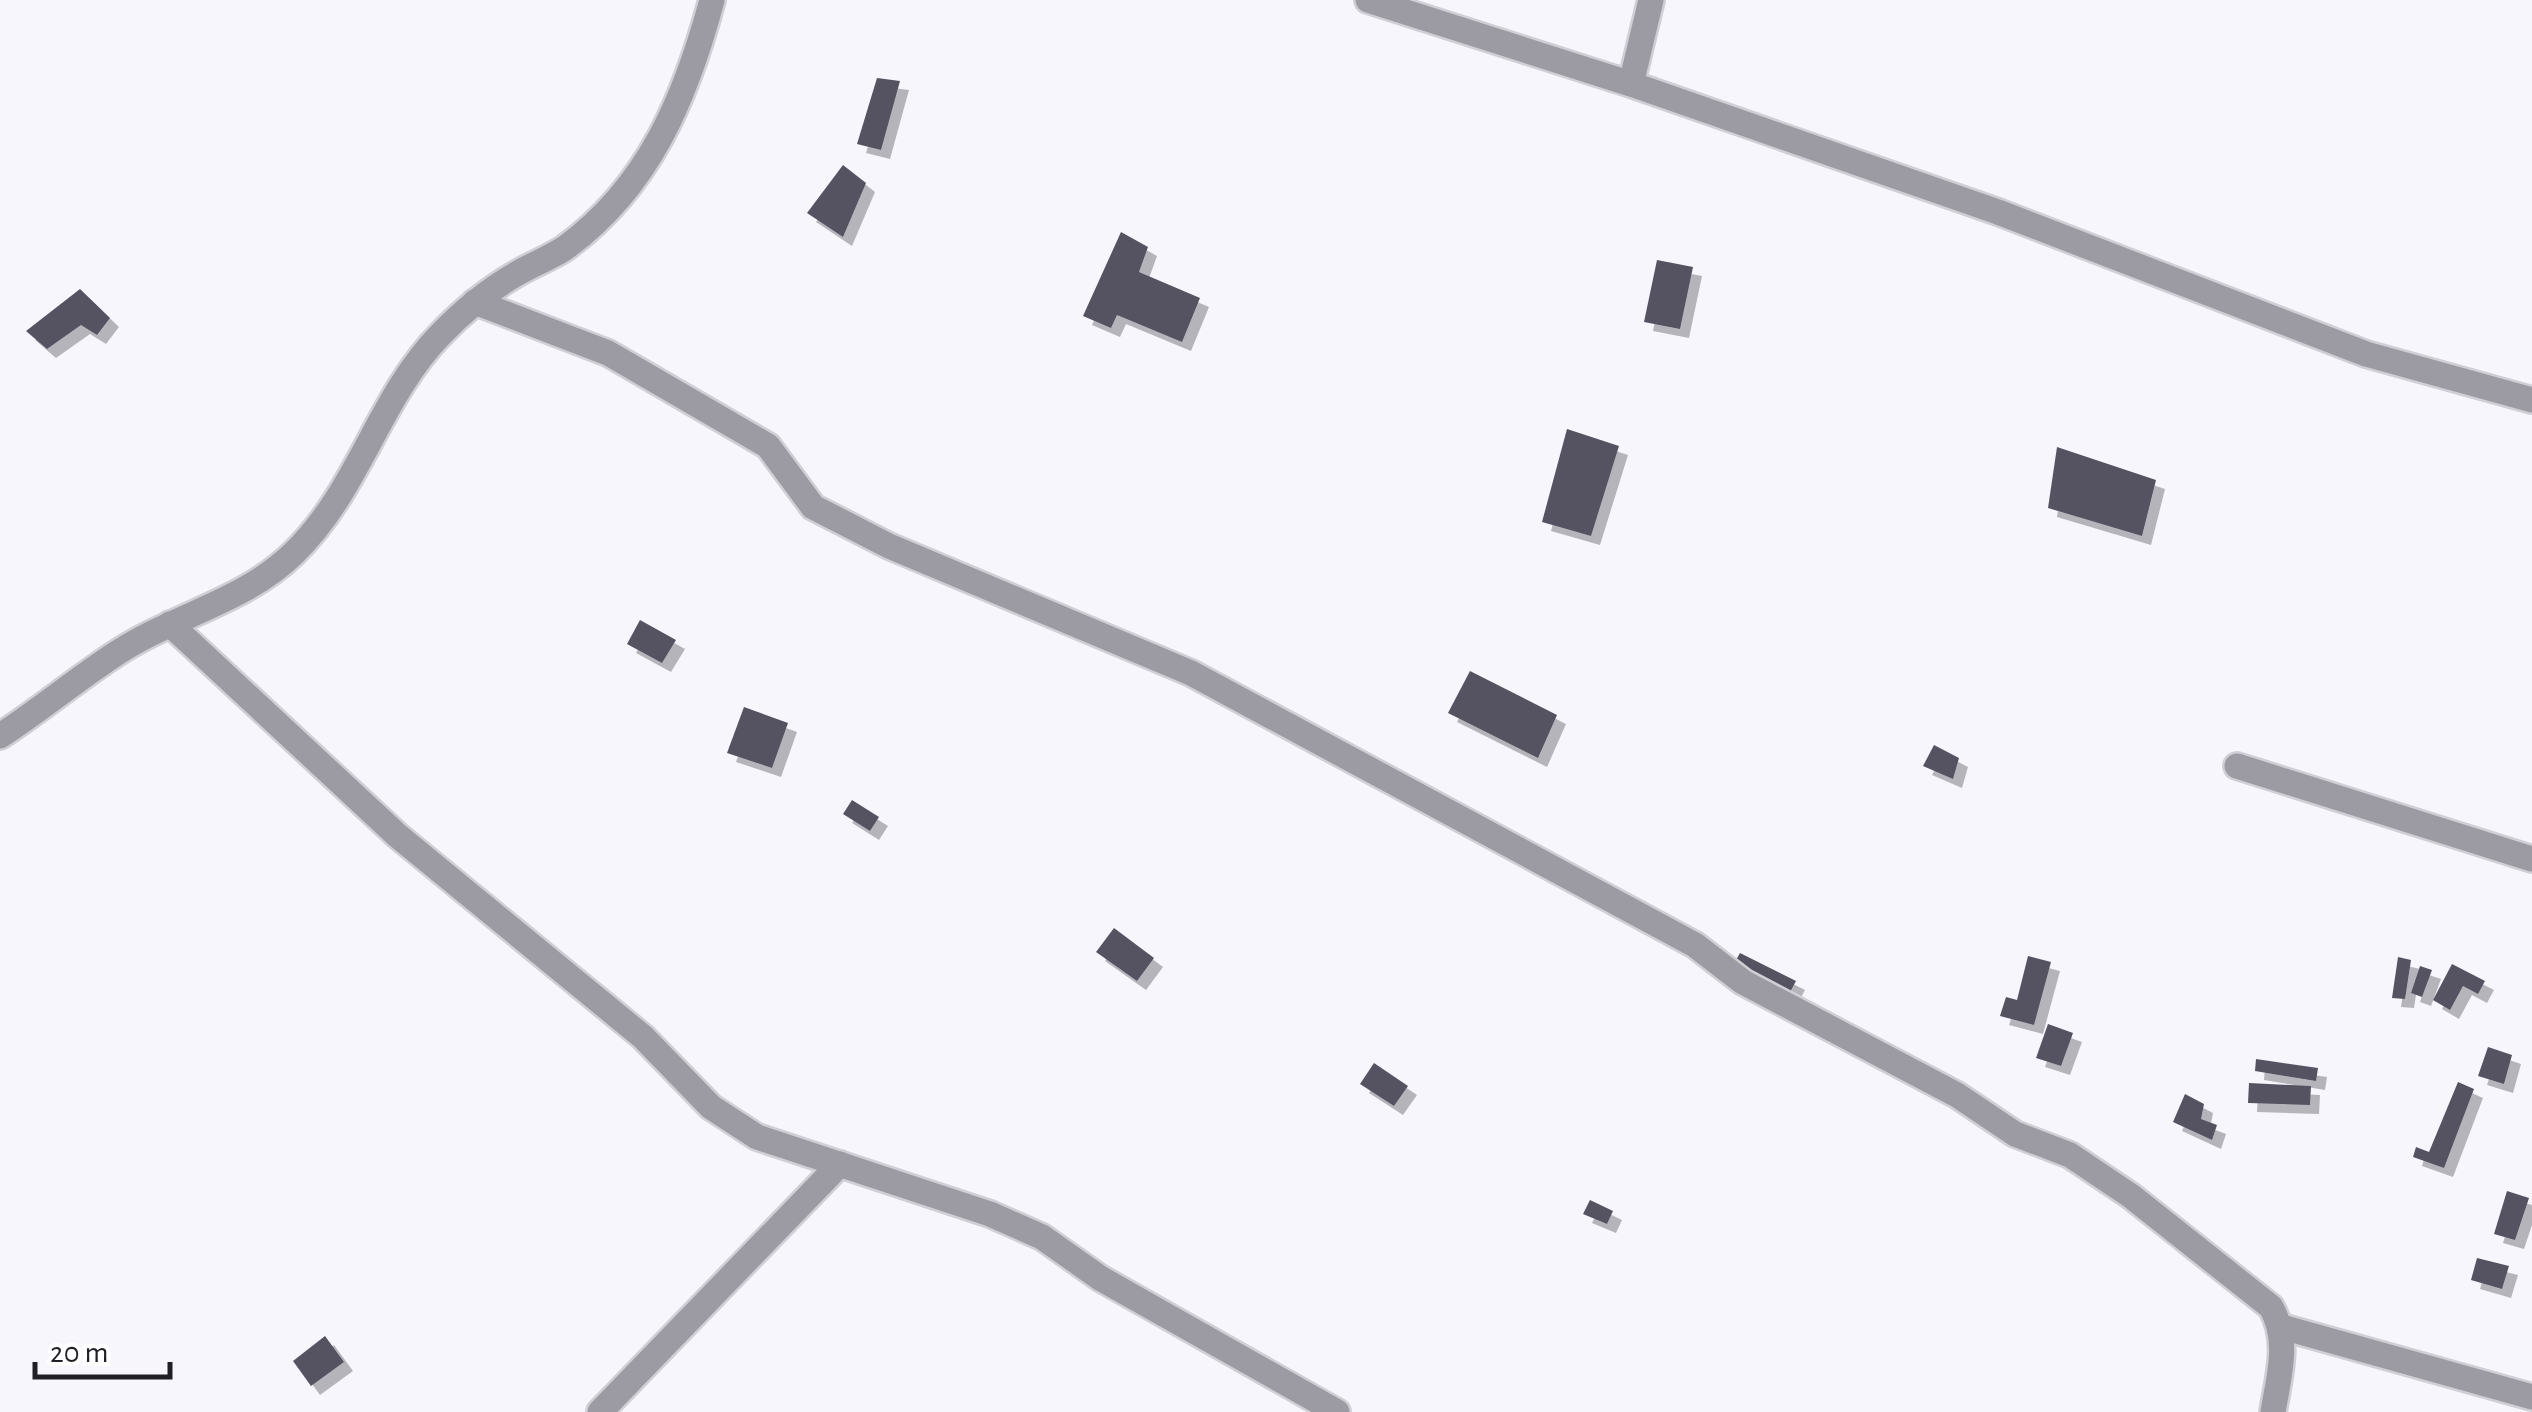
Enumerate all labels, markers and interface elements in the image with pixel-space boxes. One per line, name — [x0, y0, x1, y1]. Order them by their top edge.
scale bar — [35, 1317, 170, 1379]
text: 20 m — [50, 1338, 108, 1368]

